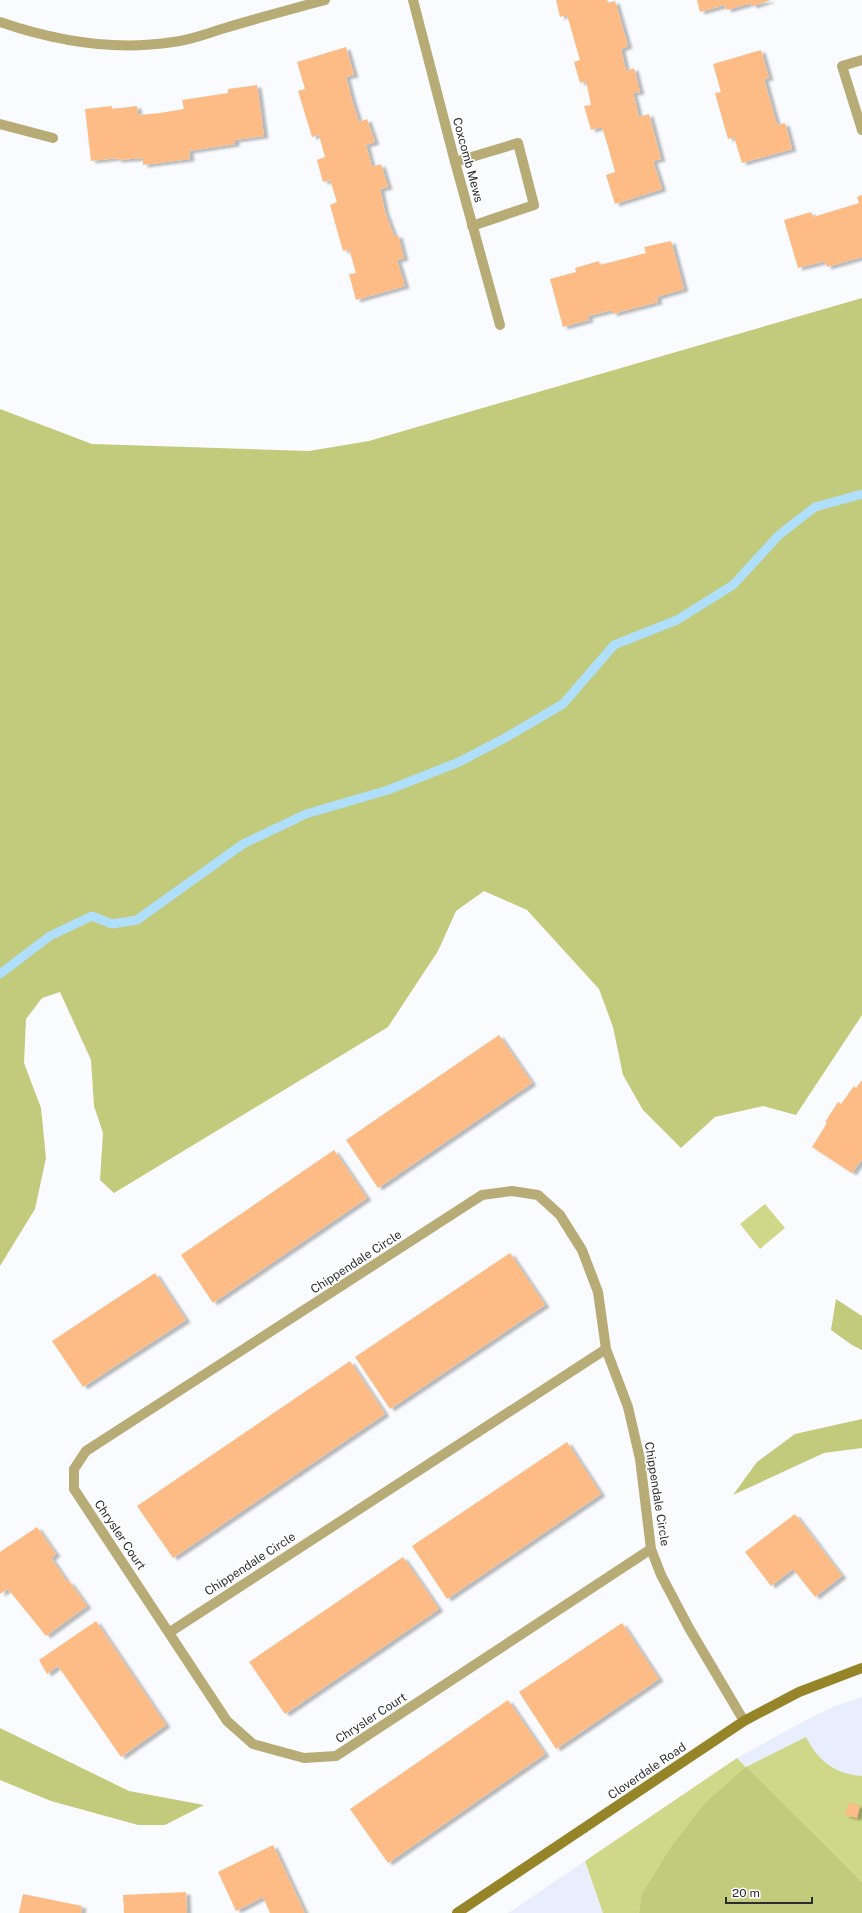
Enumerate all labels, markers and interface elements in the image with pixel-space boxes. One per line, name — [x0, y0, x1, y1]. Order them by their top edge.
street label: Coxcomb Mews — [450, 116, 486, 204]
street label: Chippendale Circle — [308, 1227, 404, 1297]
street label: Chippendale Circle — [642, 1441, 672, 1547]
street label: Chrysler Court — [91, 1497, 149, 1573]
street label: Chippendale Circle — [202, 1529, 298, 1599]
street label: Chrysler Court — [333, 1690, 409, 1746]
street label: Cloverdale Road — [605, 1740, 689, 1802]
scale bar — [726, 1879, 812, 1905]
text: 20 m — [732, 1886, 760, 1900]

